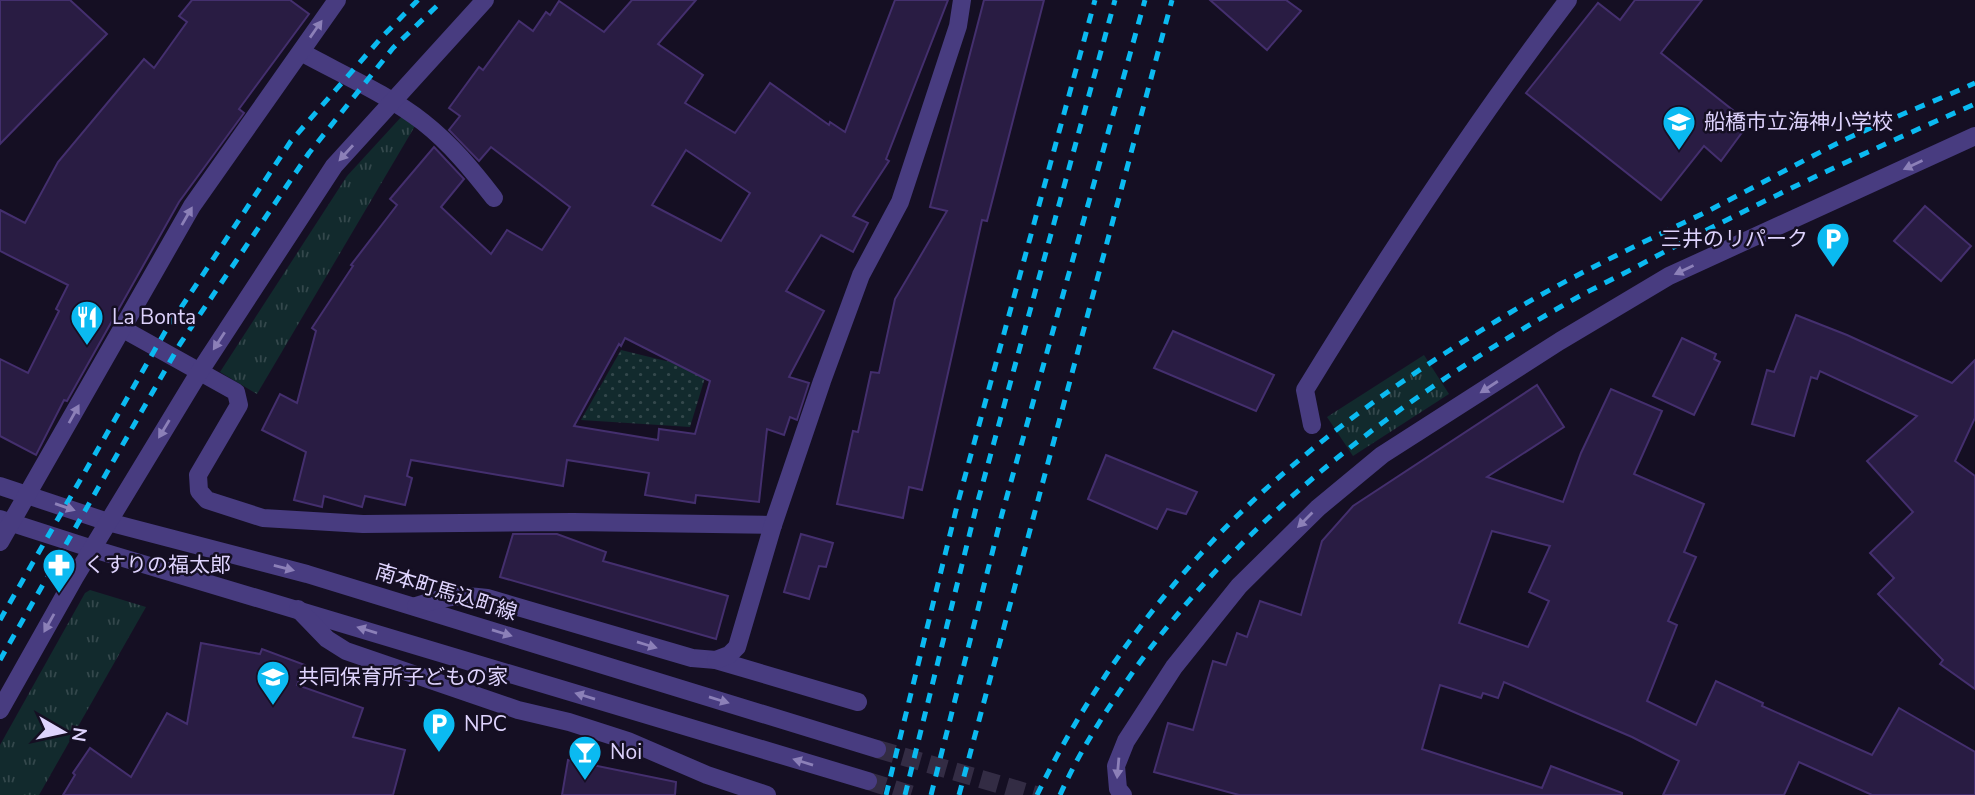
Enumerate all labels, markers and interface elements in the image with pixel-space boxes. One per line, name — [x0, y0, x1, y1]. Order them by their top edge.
one-way arrow — [309, 20, 323, 38]
school or university icon: 船橋市立海神小学校 — [1660, 103, 1698, 152]
place label: 船橋市立海神小学校 — [1704, 108, 1893, 136]
one-way arrow — [338, 144, 354, 162]
one-way arrow — [1903, 159, 1923, 171]
one-way arrow — [181, 206, 193, 226]
parking icon: 三井のリパーク — [1814, 220, 1852, 269]
place label: 三井のリパーク — [1661, 225, 1808, 253]
one-way arrow — [1674, 264, 1694, 275]
restaurant icon: La Bonta — [68, 298, 106, 347]
place label: La Bonta — [112, 303, 196, 331]
one-way arrow — [213, 332, 226, 351]
one-way arrow — [1479, 380, 1499, 393]
one-way arrow — [68, 404, 80, 424]
one-way arrow — [158, 420, 171, 439]
one-way arrow — [55, 502, 76, 513]
one-way arrow — [1297, 512, 1314, 529]
pharmacy icon: くすりの福太郎 — [40, 546, 78, 595]
place label: くすりの福太郎 — [84, 551, 231, 579]
street label: 南本町馬込町線 — [372, 557, 520, 627]
one-way arrow — [273, 563, 295, 574]
one-way arrow — [43, 613, 55, 633]
one-way arrow — [356, 624, 377, 635]
one-way arrow — [492, 628, 513, 639]
one-way arrow — [636, 640, 657, 650]
school or university icon: 共同保育所子どもの家 — [254, 658, 292, 707]
place label: 共同保育所子どもの家 — [298, 663, 508, 691]
one-way arrow — [574, 690, 595, 700]
one-way arrow — [709, 696, 730, 706]
north arrow — [28, 697, 98, 767]
parking icon: NPC — [420, 705, 458, 754]
place label: NPC — [464, 710, 507, 738]
text: N — [65, 725, 93, 744]
bar icon: Noi — [566, 733, 604, 782]
place label: Noi — [610, 738, 642, 766]
one-way arrow — [792, 756, 813, 766]
one-way arrow — [1112, 758, 1123, 780]

